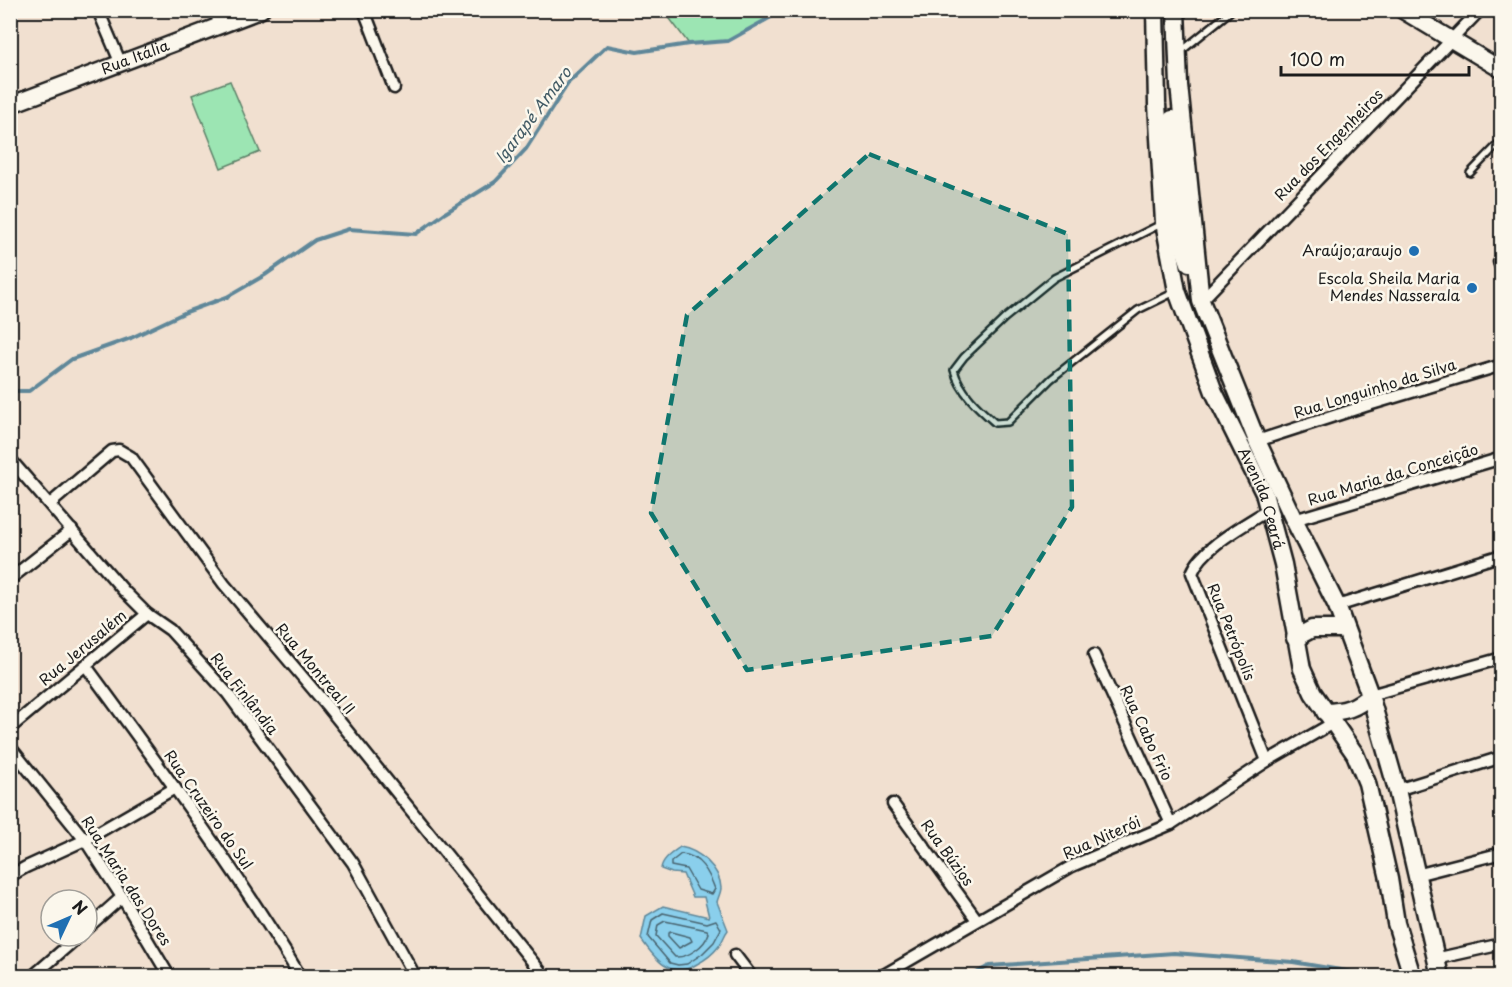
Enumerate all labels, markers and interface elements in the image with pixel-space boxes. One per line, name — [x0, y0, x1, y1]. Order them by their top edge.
street label: Rua Itália — [97, 33, 172, 80]
scale bar — [1281, 39, 1468, 77]
text: 100 m — [1290, 45, 1345, 72]
water label: Igarapé Amaro — [488, 60, 577, 168]
street label: Rua dos Engenheiros — [1268, 83, 1388, 205]
place label: Araújo;araujo — [1302, 238, 1402, 261]
marker: Araújo;araujo — [1407, 244, 1421, 258]
place label: Escola Sheila Maria Mendes Nasserala — [1318, 266, 1461, 306]
marker: Escola Sheila Maria Mendes Nasserala — [1465, 281, 1479, 295]
street label: Rua Longuinho da Silva — [1290, 352, 1459, 423]
street label: Rua Maria da Conceição — [1304, 437, 1481, 510]
street label: Avenida Ceará — [1233, 443, 1292, 552]
street label: Rua Petrópolis — [1202, 579, 1262, 684]
street label: Rua Jerusalém — [33, 603, 131, 690]
street label: Rua Montreal II — [271, 617, 361, 719]
street label: Rua Finlândia — [206, 647, 285, 740]
street label: Rua Cabo Frio — [1115, 681, 1180, 784]
street label: Rua Cruzeiro do Sul — [159, 745, 259, 874]
street label: Rua Niterói — [1059, 809, 1144, 864]
street label: Rua Maria das Dores — [77, 811, 178, 950]
street label: Rua Búzios — [916, 814, 980, 890]
north arrow — [39, 888, 99, 948]
text: N — [67, 894, 94, 920]

